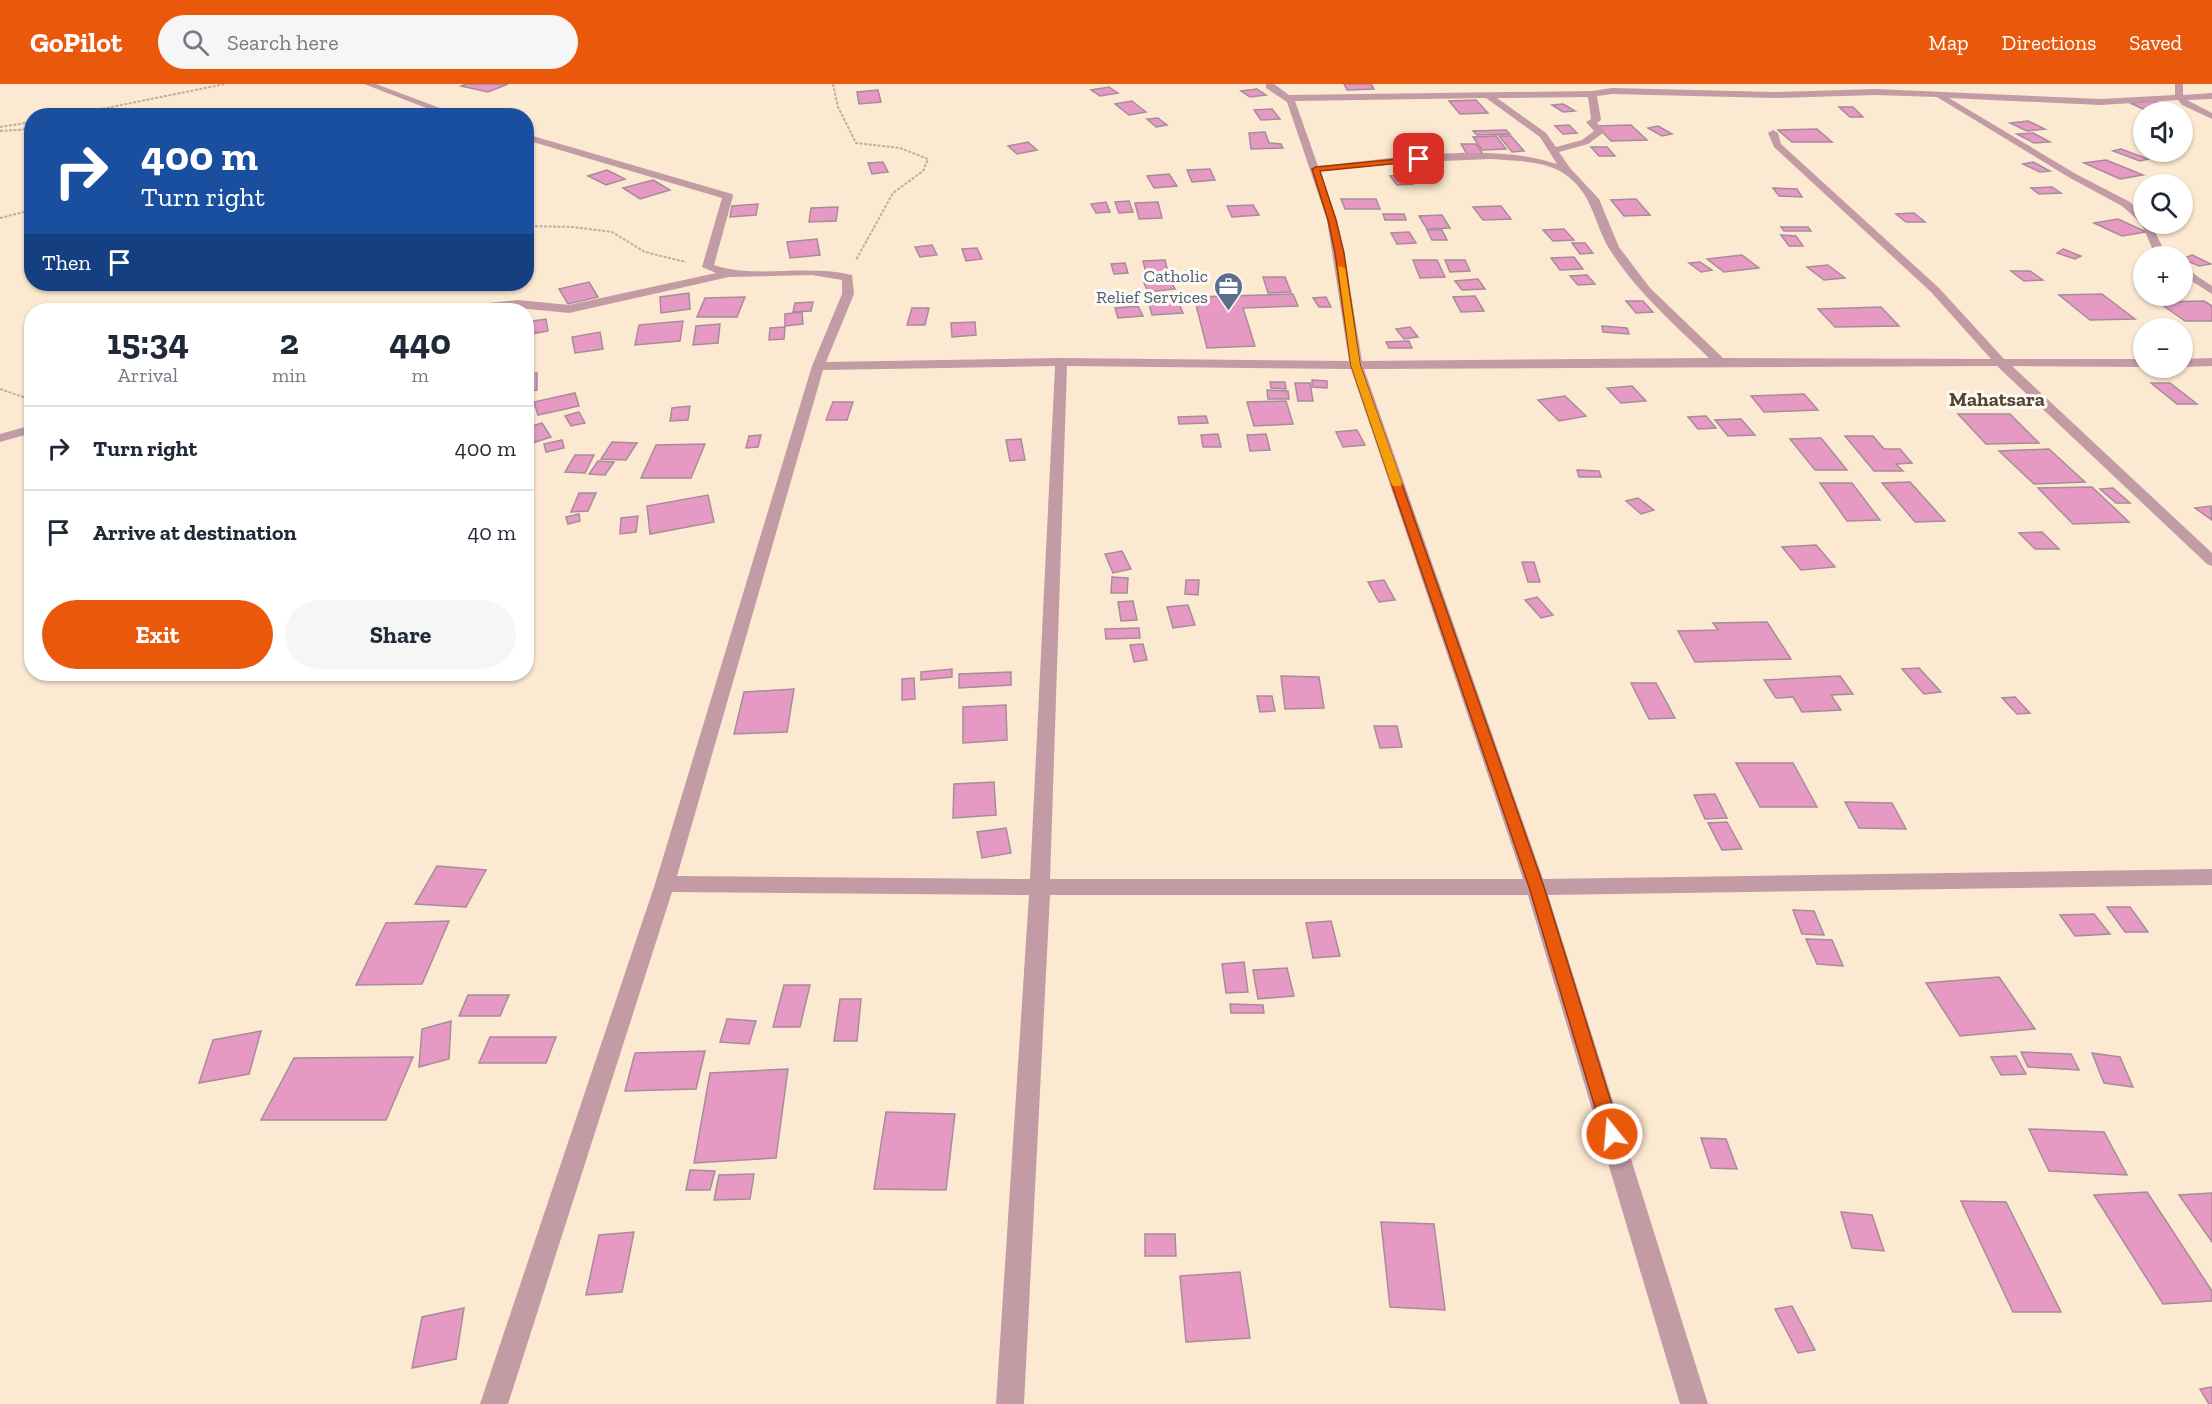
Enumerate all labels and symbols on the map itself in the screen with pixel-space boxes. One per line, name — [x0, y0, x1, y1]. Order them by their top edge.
pin — [1393, 133, 1444, 184]
place label: Catholic Relief Services — [1096, 265, 1208, 308]
office icon: Catholic Relief Services — [1213, 270, 1245, 312]
district label: Mahatsara — [1949, 387, 2045, 411]
position arrow — [1580, 1102, 1644, 1166]

